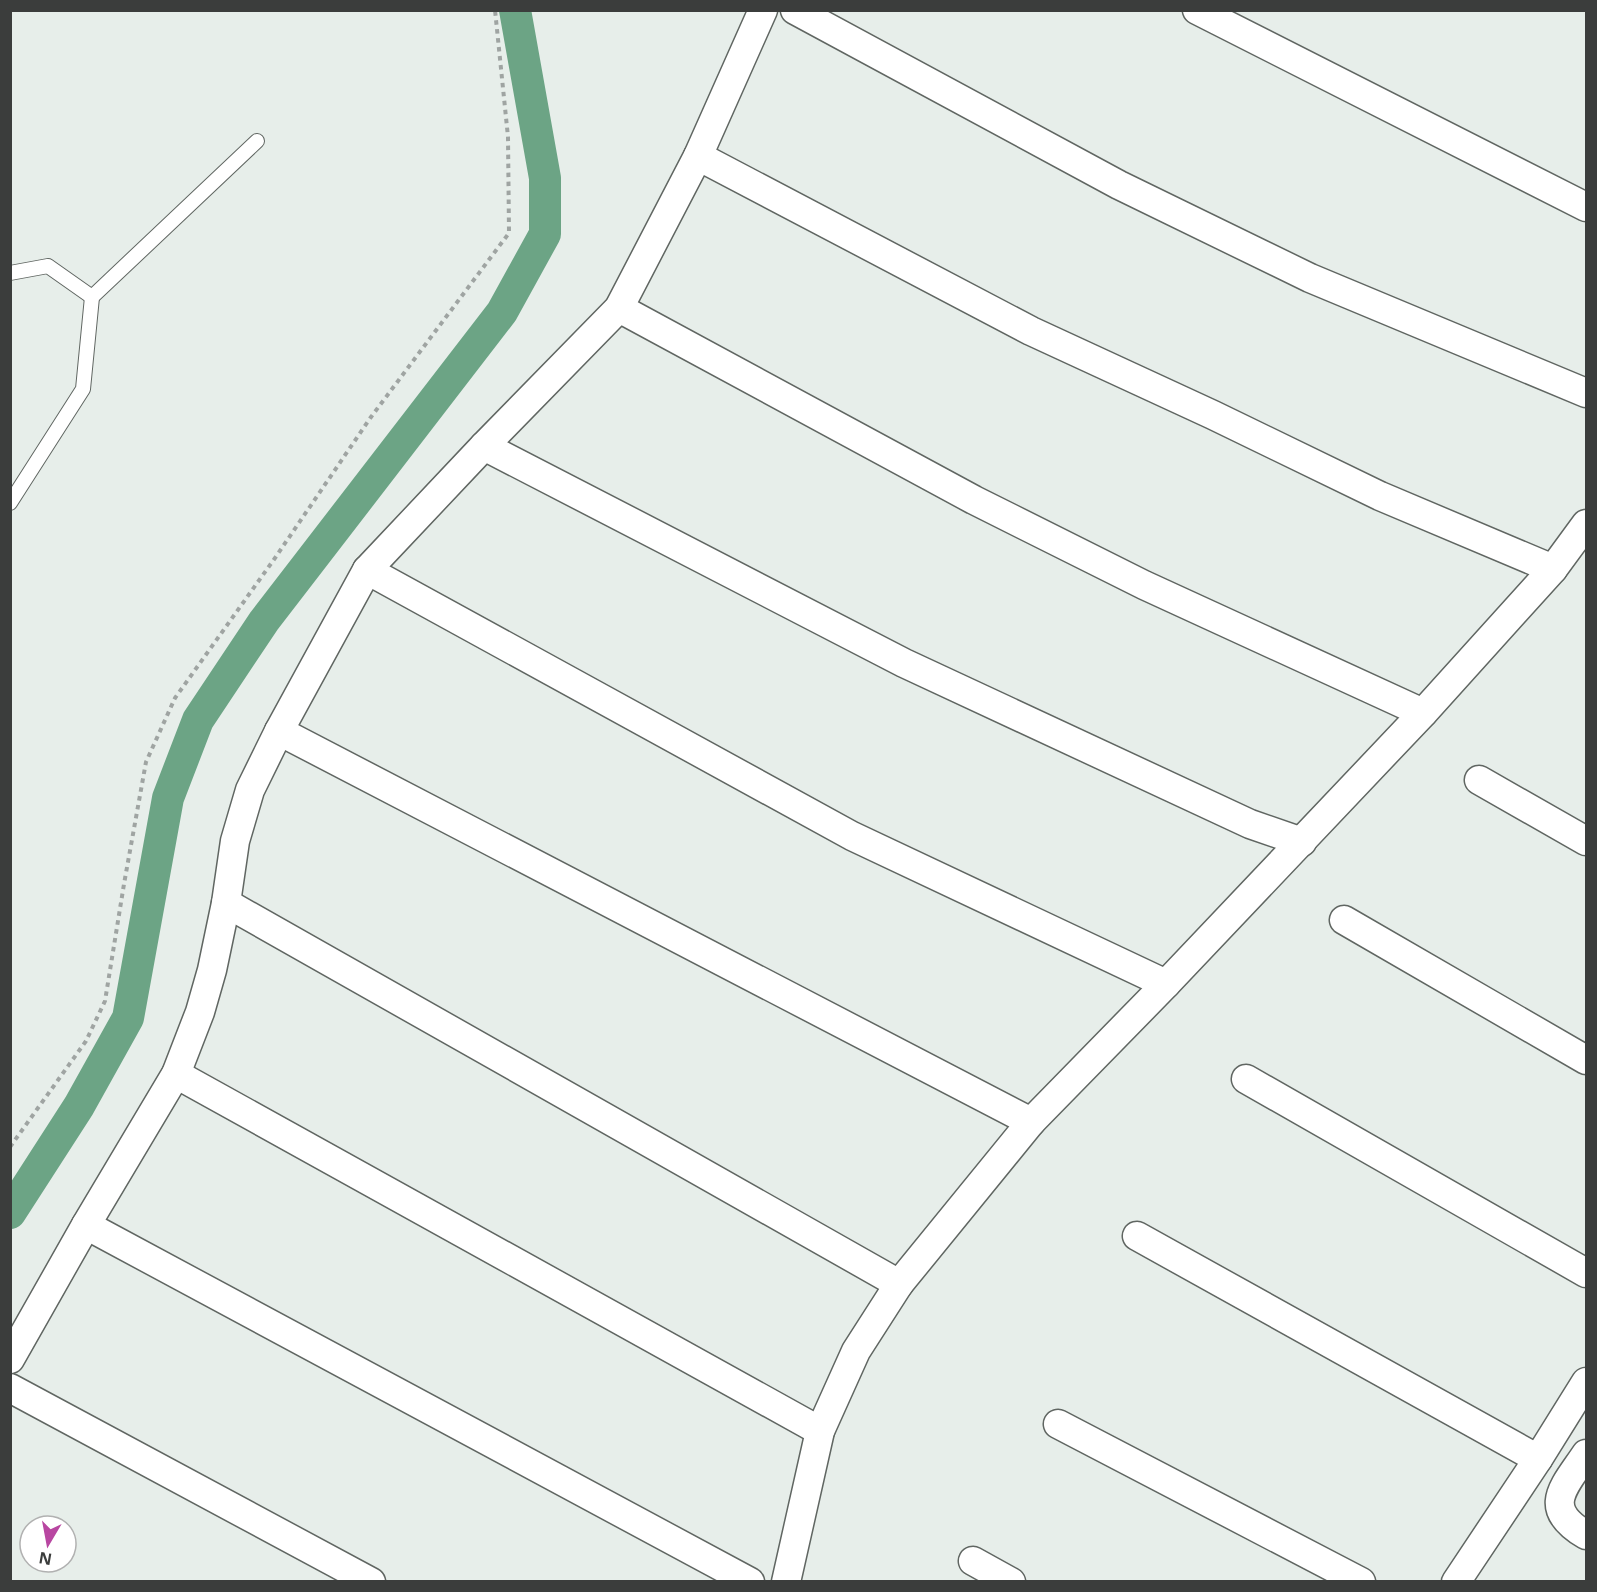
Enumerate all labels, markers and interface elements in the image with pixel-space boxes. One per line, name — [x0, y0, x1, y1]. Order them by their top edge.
north arrow — [18, 1514, 78, 1574]
text: N — [37, 1547, 54, 1571]

